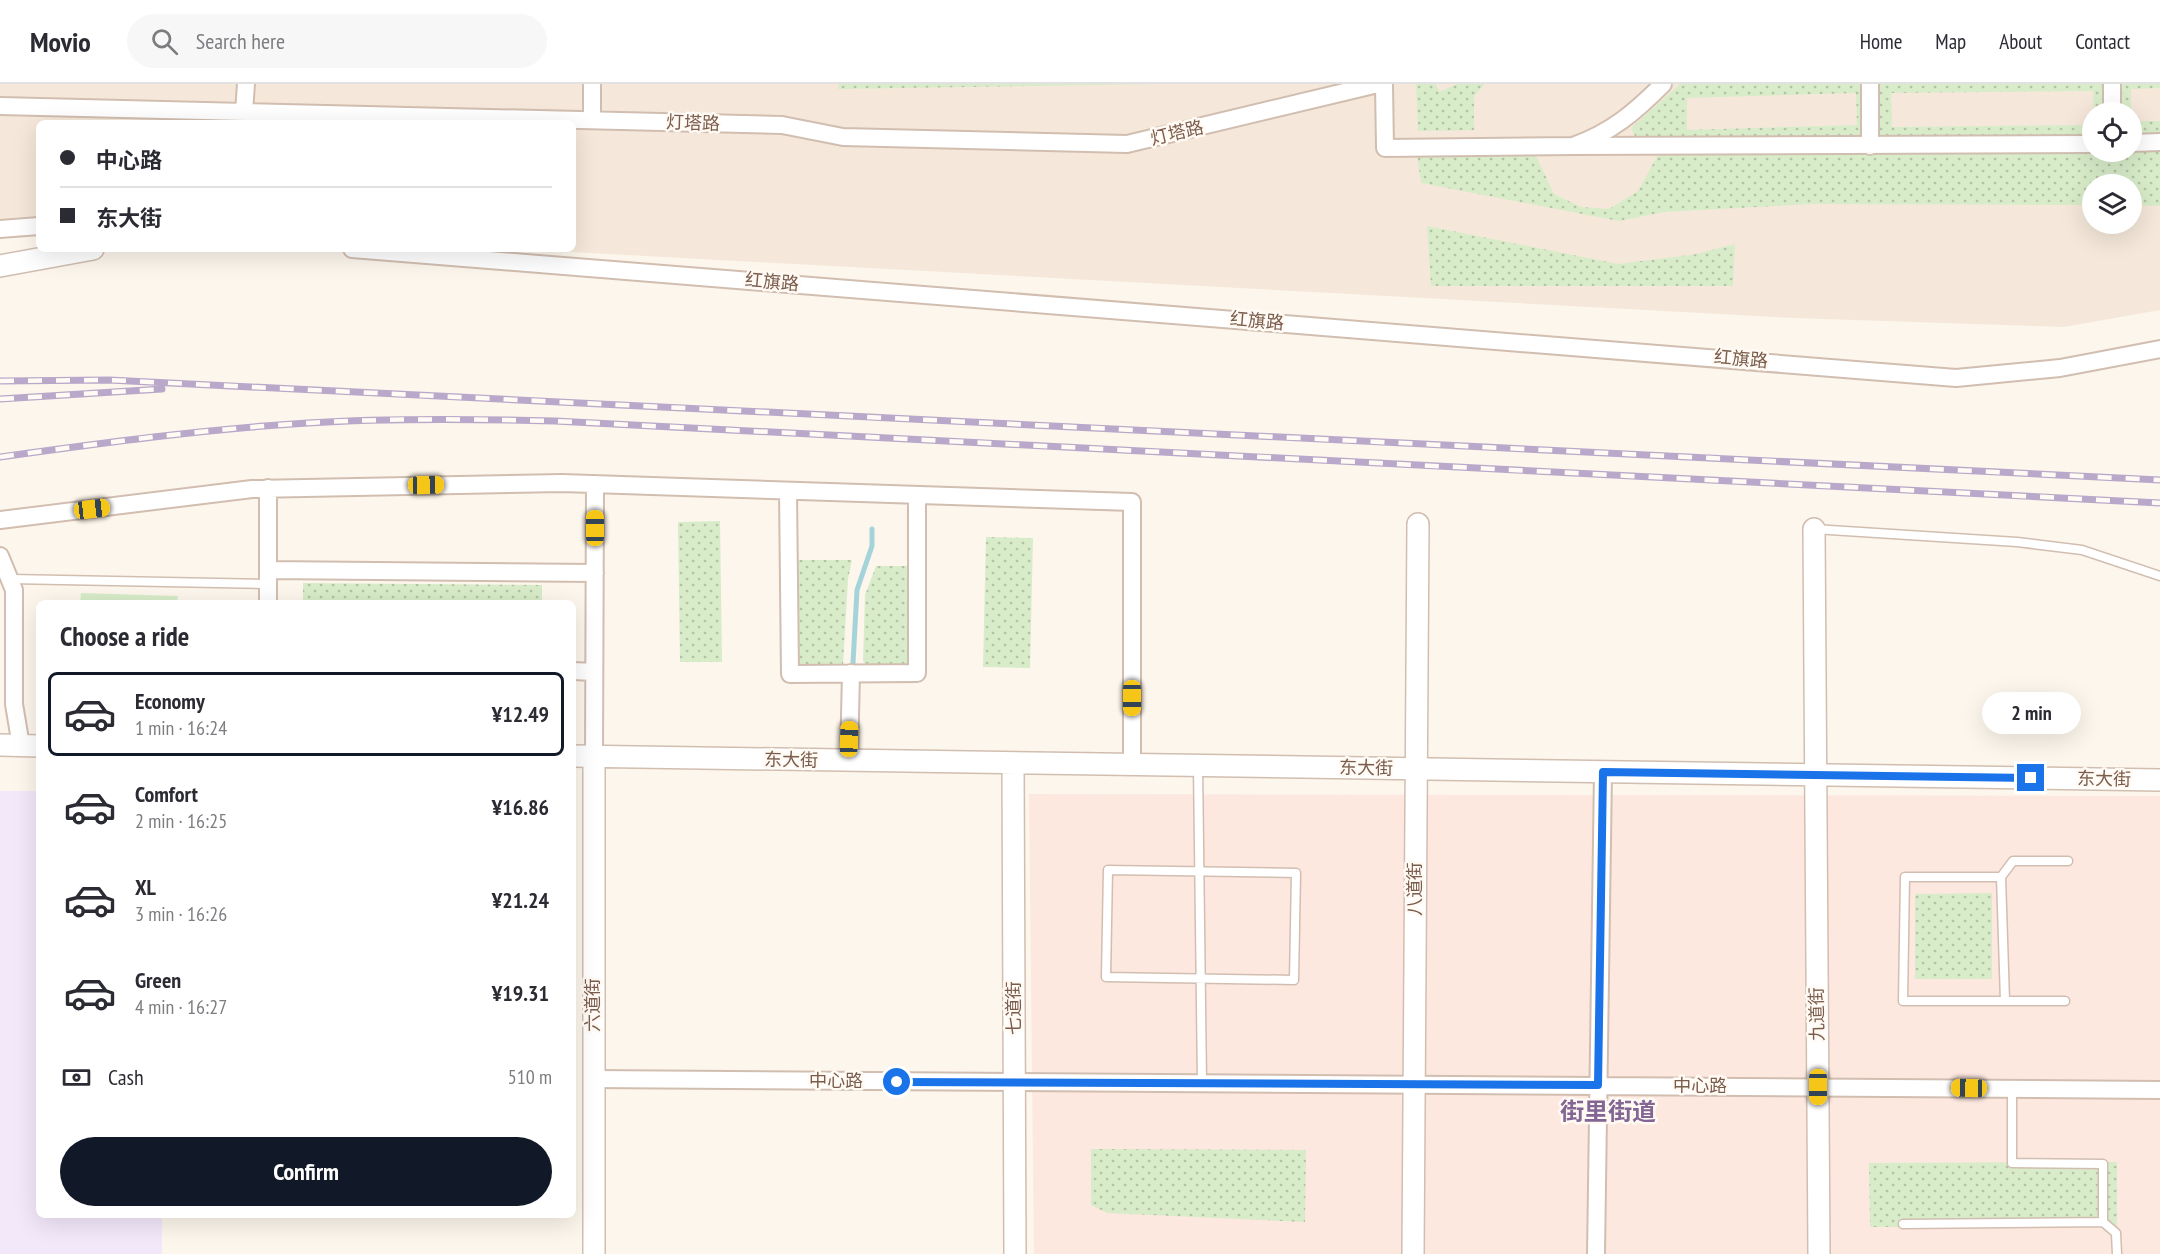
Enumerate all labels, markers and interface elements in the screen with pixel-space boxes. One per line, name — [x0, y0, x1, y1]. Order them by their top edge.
search box — [127, 14, 547, 68]
text: Movio — [30, 23, 91, 60]
icon: search — [148, 25, 181, 58]
text: Search here — [196, 27, 285, 55]
text: Home — [1860, 28, 1902, 55]
text: Map — [1935, 28, 1966, 55]
text: About — [1999, 28, 2042, 55]
text: Contact — [2075, 28, 2130, 55]
map controls — [2082, 102, 2142, 234]
button: locate — [2082, 102, 2142, 162]
street label: 灯塔路 — [666, 110, 720, 135]
street label: 灯塔路 — [1148, 115, 1206, 150]
text: 中心路 — [96, 146, 162, 174]
button: layers — [2082, 174, 2142, 234]
text: 东大街 — [96, 204, 162, 232]
street label: 红旗路 — [744, 268, 800, 295]
street label: 红旗路 — [1229, 307, 1285, 334]
street label: 红旗路 — [1713, 345, 1769, 372]
car — [408, 476, 444, 494]
car — [73, 498, 111, 520]
car — [586, 510, 604, 546]
text: Choose a ride — [60, 619, 189, 653]
car — [1123, 680, 1141, 716]
icon: car — [63, 687, 117, 741]
text: Economy — [135, 687, 205, 715]
callout: 2 min — [1982, 691, 2080, 733]
text: ¥12.49 — [492, 700, 549, 728]
text: 2 min — [2011, 700, 2052, 726]
text: 1 min · 16:24 — [135, 715, 227, 741]
car — [839, 721, 859, 757]
street label: 东大街 — [764, 748, 818, 771]
street label: 东大街 — [1339, 756, 1393, 779]
route end — [2017, 764, 2044, 791]
street label: 东大街 — [2077, 767, 2131, 790]
icon: car — [63, 780, 117, 834]
text: Comfort — [135, 780, 198, 808]
text: ¥16.86 — [492, 793, 549, 821]
text: 2 min · 16:25 — [135, 808, 227, 834]
street label: 八道街 — [1403, 862, 1426, 916]
icon: car — [63, 873, 117, 927]
text: XL — [135, 873, 156, 901]
text: ¥21.24 — [492, 886, 549, 914]
text: 3 min · 16:26 — [135, 901, 227, 927]
icon: car — [63, 966, 117, 1020]
text: Green — [135, 966, 181, 994]
street label: 六道街 — [581, 978, 604, 1032]
text: ¥19.31 — [492, 979, 549, 1007]
street label: 七道街 — [1002, 981, 1025, 1035]
street label: 九道街 — [1805, 987, 1828, 1041]
text: 4 min · 16:27 — [135, 994, 227, 1020]
icon: cash — [60, 1061, 93, 1094]
text: Cash — [108, 1063, 144, 1091]
text: 510 m — [508, 1064, 552, 1090]
route start — [883, 1068, 910, 1095]
street label: 中心路 — [809, 1069, 863, 1092]
car — [1809, 1069, 1827, 1105]
street label: 中心路 — [1673, 1074, 1727, 1097]
car — [1951, 1079, 1987, 1097]
district label: 街里街道 — [1560, 1096, 1656, 1127]
button: Confirm — [60, 1137, 552, 1206]

